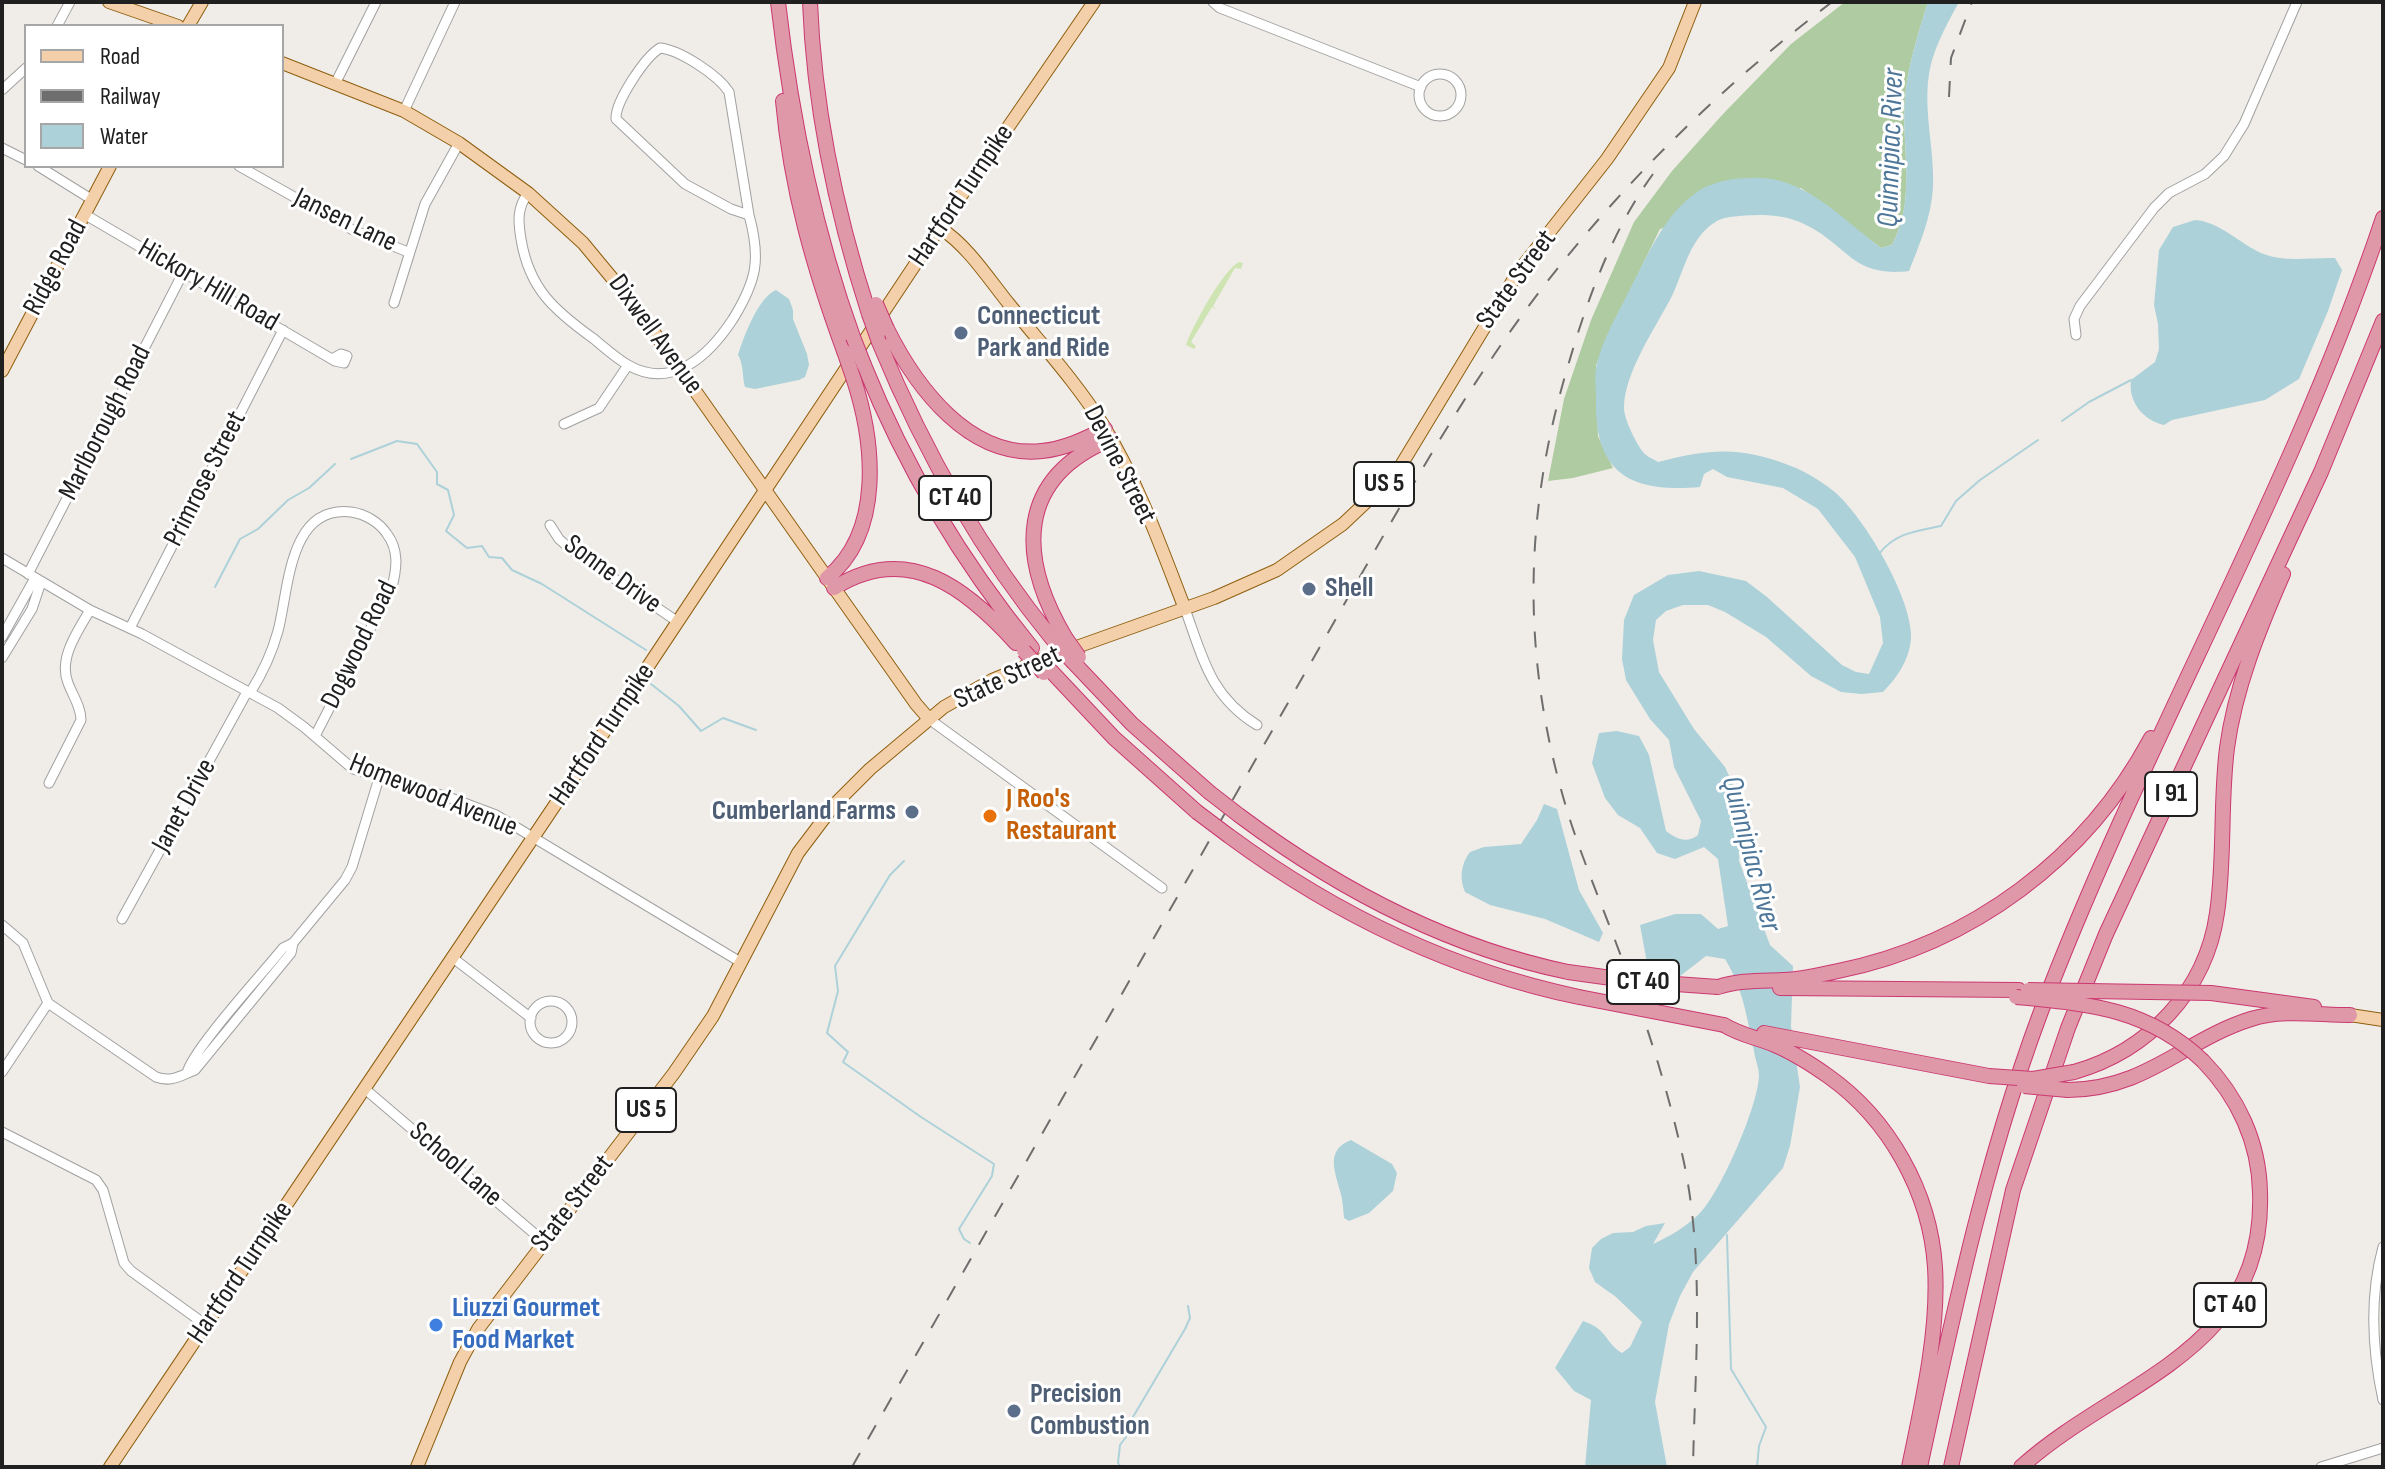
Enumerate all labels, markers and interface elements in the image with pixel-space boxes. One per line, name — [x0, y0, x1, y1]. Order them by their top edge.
legend — [24, 24, 284, 168]
text: Road — [100, 42, 140, 71]
water label: Quinnipiac River — [1871, 68, 1913, 228]
text: Railway — [100, 82, 160, 111]
street label: Hartford Turnpike — [902, 119, 1022, 273]
text: Water — [100, 122, 148, 151]
street label: Jansen Lane — [288, 182, 402, 260]
street label: Ridge Road — [17, 215, 95, 321]
street label: State Street — [1470, 224, 1564, 336]
street label: Hickory Hill Road — [132, 232, 284, 340]
street label: Dixwell Avenue — [600, 269, 710, 401]
place label: Connecticut Park and Ride — [977, 300, 1110, 366]
marker: Connecticut Park and Ride — [952, 324, 970, 342]
street label: Marlborough Road — [53, 340, 159, 506]
street label: Devine Street — [1075, 401, 1163, 529]
street label: Primrose Street — [158, 406, 254, 552]
road number: US 5 — [1354, 462, 1414, 506]
road number: CT 40 — [919, 476, 991, 520]
street label: Sonne Drive — [557, 528, 667, 622]
place label: Shell — [1325, 572, 1373, 606]
street label: Dogwood Road — [315, 576, 405, 714]
marker: Shell — [1300, 580, 1318, 598]
street label: State Street — [949, 639, 1067, 717]
street label: Hartford Turnpike — [543, 658, 663, 812]
street label: Homewood Avenue — [344, 747, 522, 845]
street label: Janet Drive — [146, 753, 224, 859]
water label: Quinnipiac River — [1712, 772, 1788, 936]
road number: I 91 — [2145, 772, 2197, 816]
place label: J Roo's Restaurant — [1006, 783, 1117, 849]
place label: Cumberland Farms — [712, 795, 896, 829]
marker: Cumberland Farms — [903, 803, 921, 821]
marker: J Roo's Restaurant — [981, 807, 999, 825]
road number: CT 40 — [1607, 960, 1679, 1004]
road number: US 5 — [616, 1088, 676, 1132]
street label: School Lane — [402, 1115, 508, 1215]
street label: State Street — [525, 1149, 621, 1259]
street label: Hartford Turnpike — [181, 1196, 301, 1350]
road number: CT 40 — [2194, 1283, 2266, 1327]
place label: Liuzzi Gourmet Food Market — [452, 1292, 600, 1358]
marker: Liuzzi Gourmet Food Market — [427, 1316, 445, 1334]
place label: Precision Combustion — [1030, 1378, 1150, 1444]
marker: Precision Combustion — [1005, 1402, 1023, 1420]

